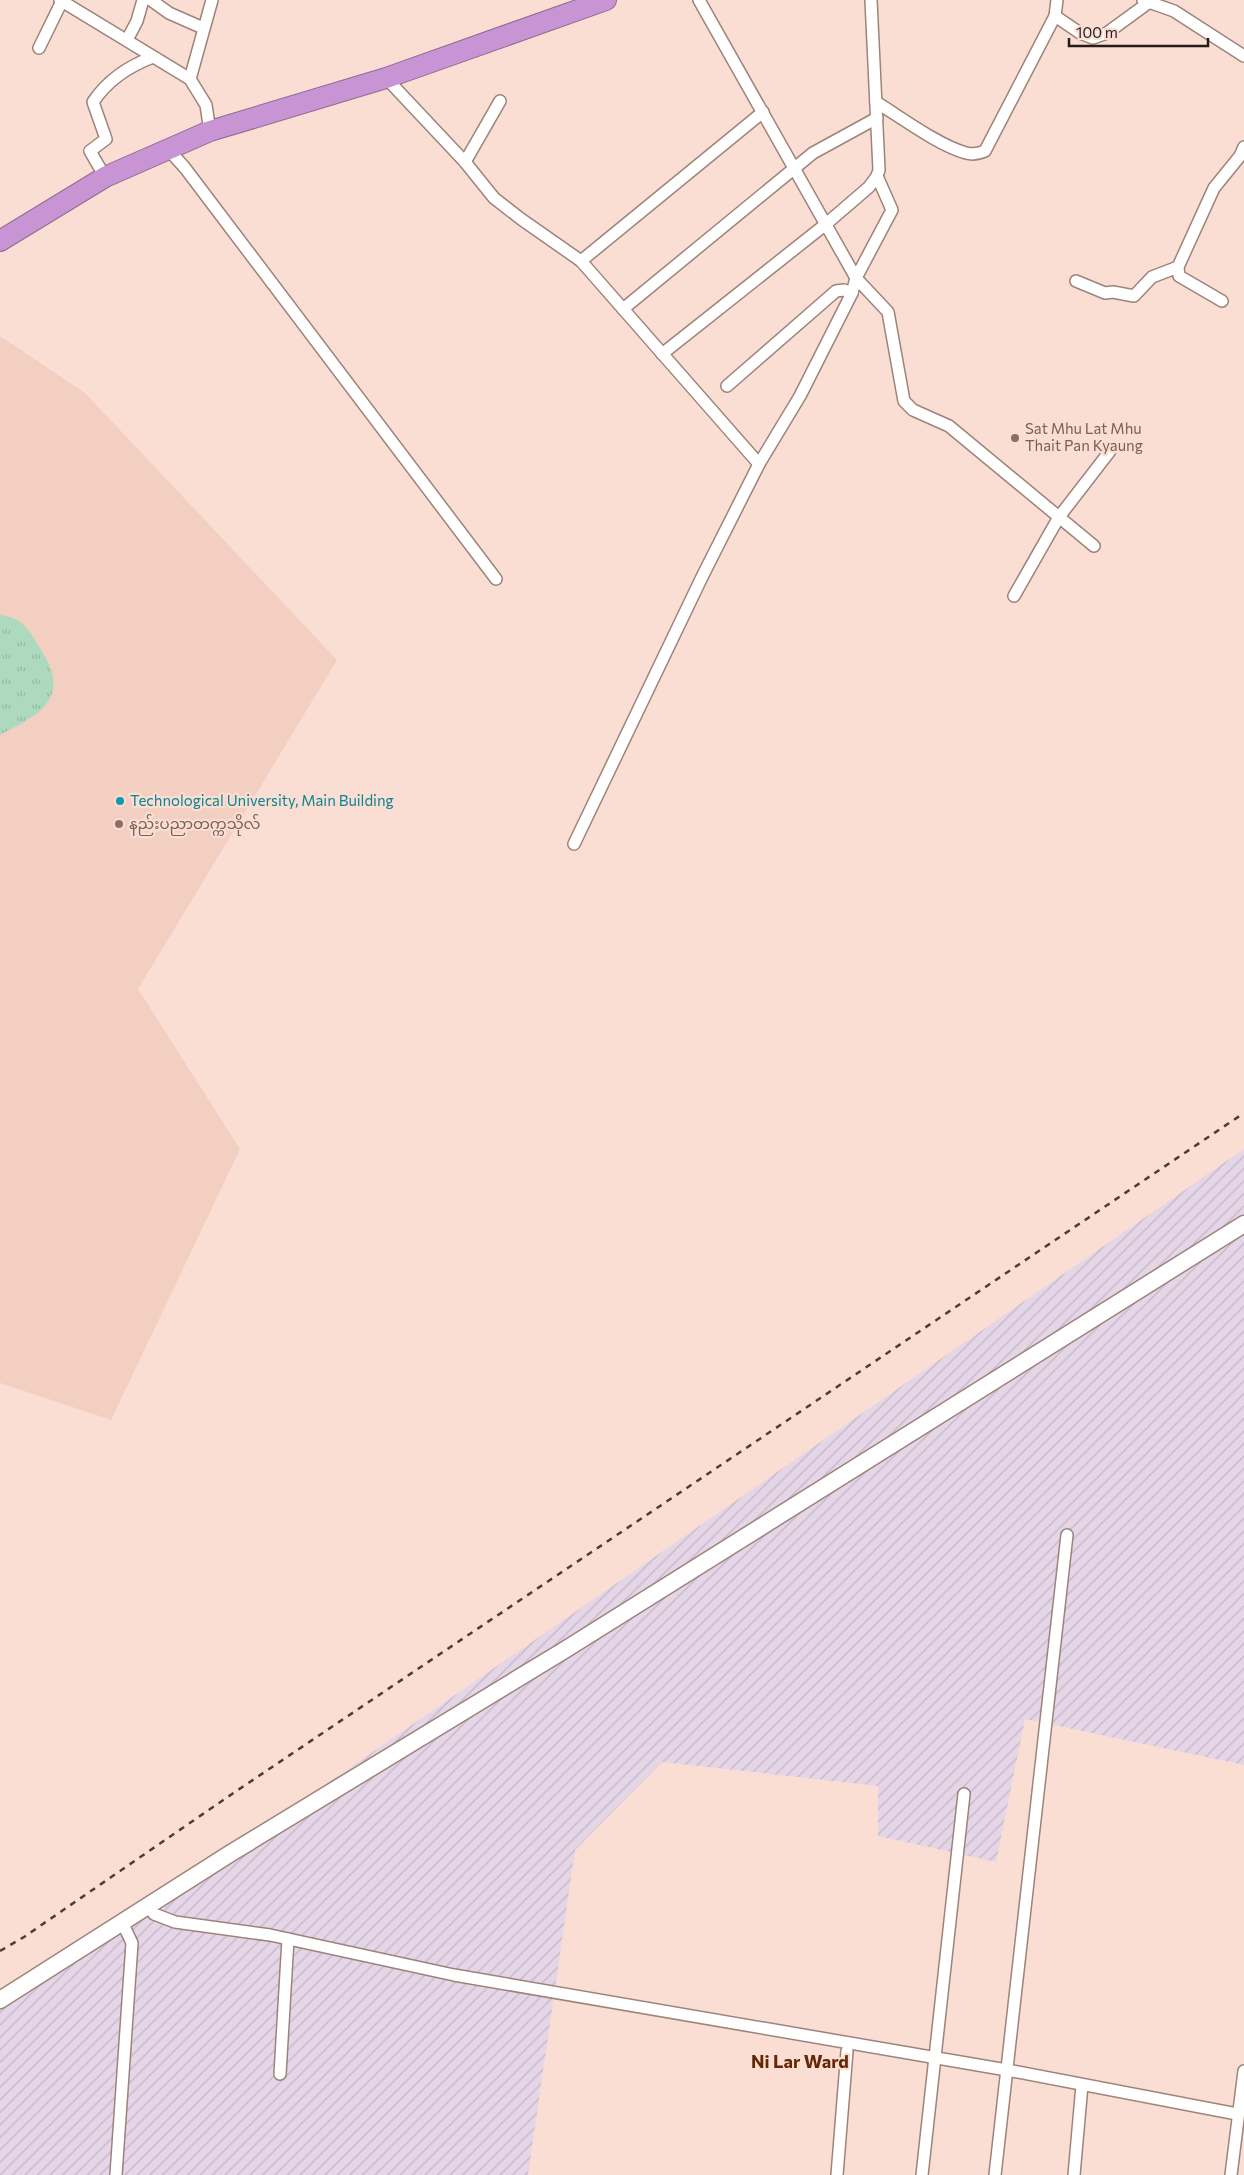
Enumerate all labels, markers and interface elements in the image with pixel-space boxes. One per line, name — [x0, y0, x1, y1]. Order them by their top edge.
scale bar — [1069, 15, 1208, 47]
text: 100 m — [1076, 23, 1118, 41]
place label: Sat Mhu Lat Mhu Thait Pan Kyaung — [1025, 419, 1143, 454]
marker: Sat Mhu Lat Mhu Thait Pan Kyaung — [1009, 432, 1021, 444]
place label: Technological University, Main Building — [130, 791, 394, 809]
marker: Technological University, Main Building — [114, 795, 126, 807]
place label: နည်းပညာတက္ကသိုလ် — [129, 814, 261, 836]
marker: နည်းပညာတက္ကသိုလ် — [113, 818, 125, 830]
district label: Ni Lar Ward — [751, 2050, 849, 2072]

